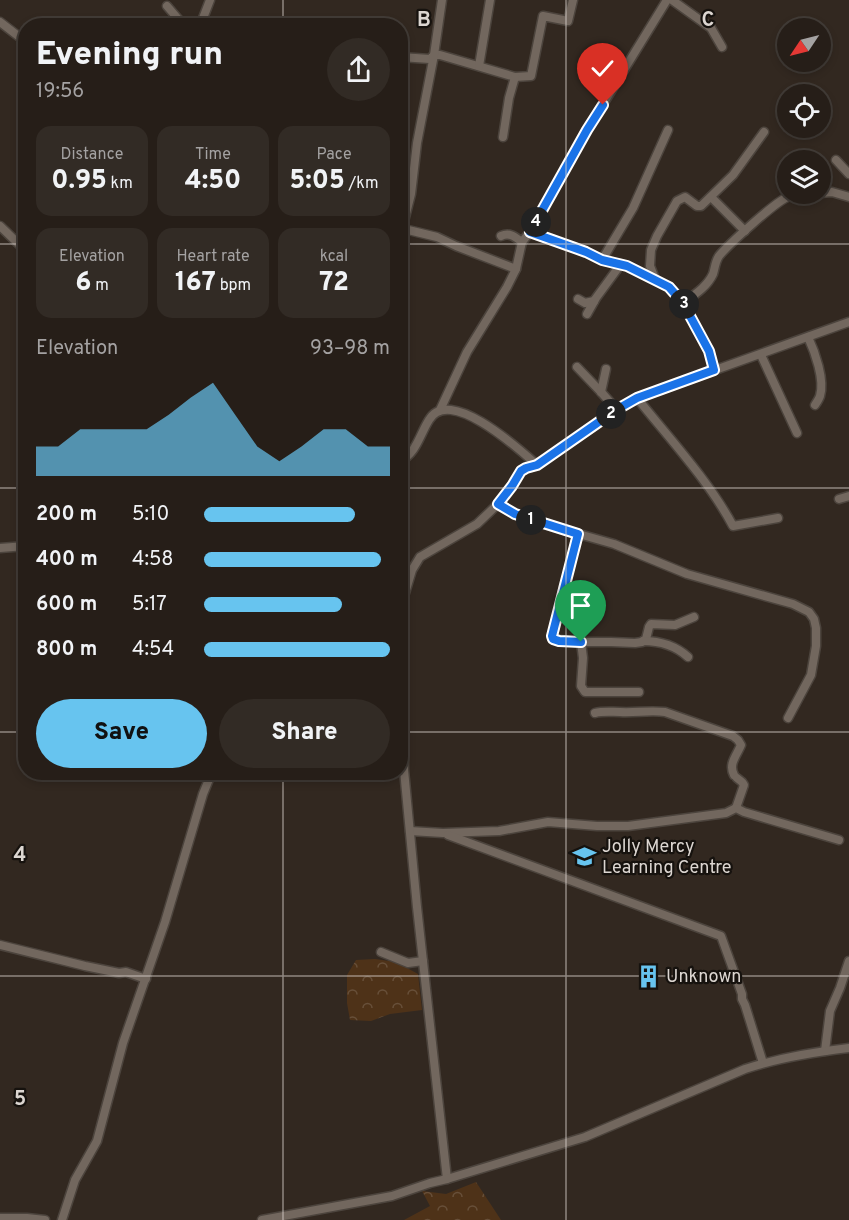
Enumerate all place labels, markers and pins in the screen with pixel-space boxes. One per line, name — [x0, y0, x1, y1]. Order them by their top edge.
pin — [577, 43, 628, 105]
pin: 4 — [521, 207, 551, 237]
pin: 3 — [669, 289, 699, 319]
pin: 2 — [596, 399, 626, 429]
pin: 1 — [516, 505, 546, 535]
pin — [555, 580, 606, 642]
place label: Jolly Mercy Learning Centre — [602, 836, 732, 880]
school or university icon: Jolly Mercy Learning Centre — [571, 843, 597, 869]
building icon: Unknown — [635, 963, 661, 989]
place label: Unknown — [666, 966, 742, 989]

